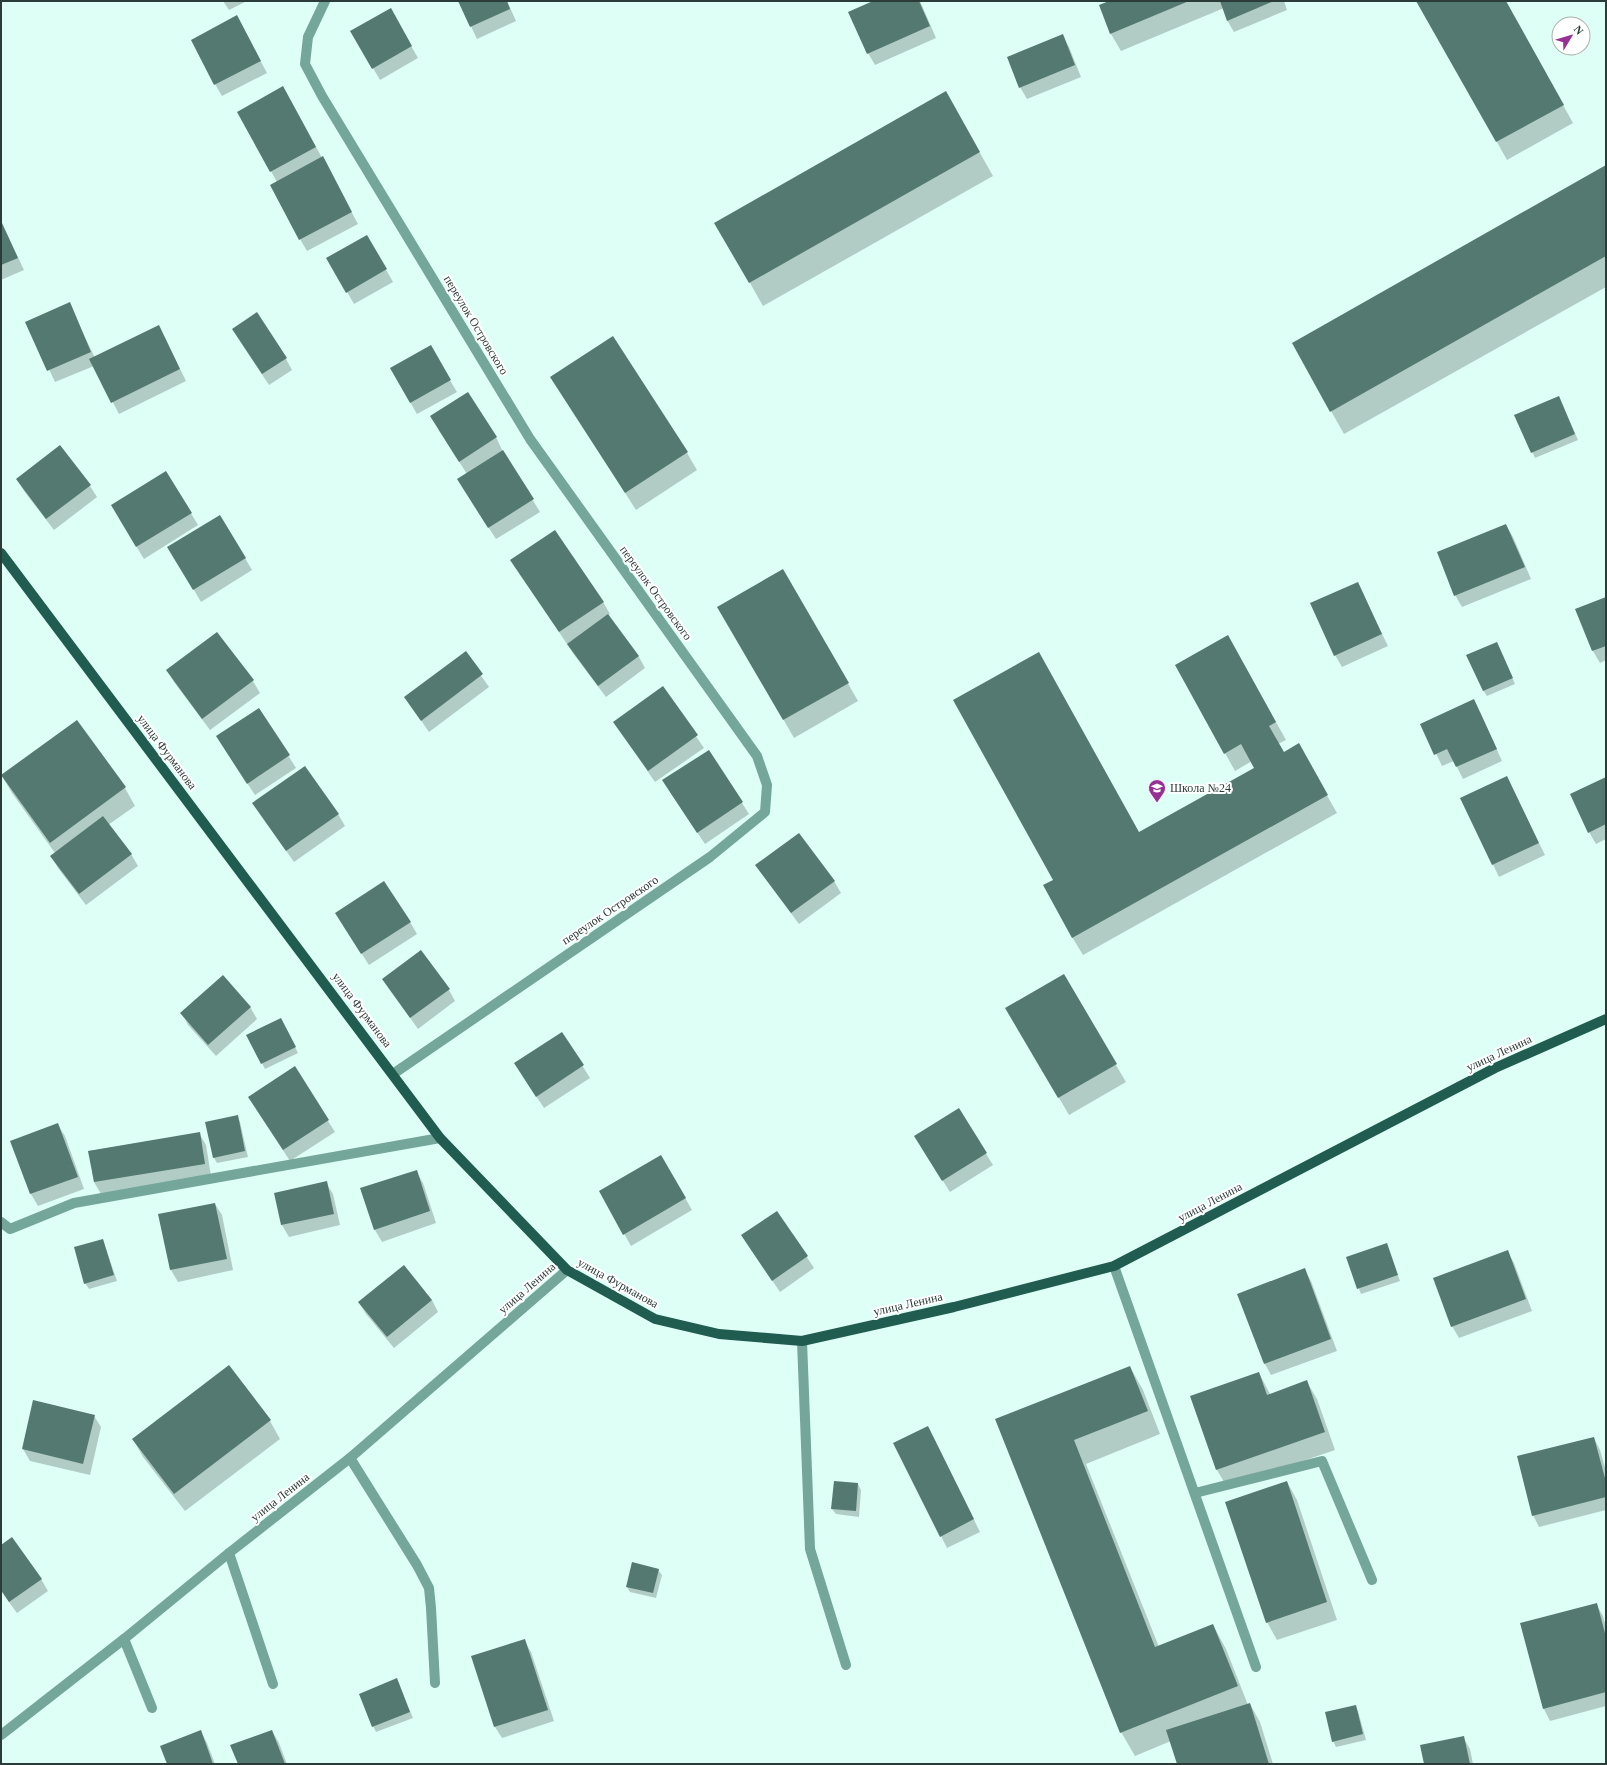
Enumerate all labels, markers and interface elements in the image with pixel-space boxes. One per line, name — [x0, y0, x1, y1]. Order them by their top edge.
north arrow — [1551, 16, 1591, 56]
text: N — [1572, 23, 1586, 37]
street label: переулок Островского — [441, 273, 511, 377]
street label: переулок Островского — [617, 543, 695, 643]
street label: улица Фурманова — [134, 712, 200, 793]
school or university icon: Школа №24 — [1147, 778, 1167, 803]
place label: Школа №24 — [1170, 781, 1231, 795]
street label: переулок Островского — [559, 873, 661, 947]
street label: улица Фурманова — [329, 970, 395, 1051]
street label: улица Ленина — [1464, 1031, 1535, 1074]
street label: улица Ленина — [1176, 1179, 1245, 1225]
street label: улица Фурманова — [575, 1255, 661, 1311]
street label: улица Ленина — [496, 1259, 559, 1316]
street label: улица Ленина — [872, 1289, 945, 1319]
street label: улица Ленина — [248, 1469, 313, 1524]

